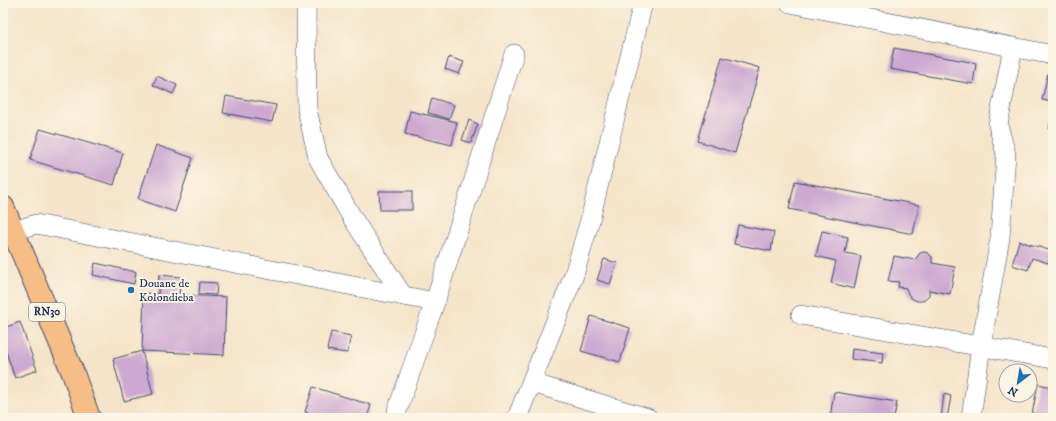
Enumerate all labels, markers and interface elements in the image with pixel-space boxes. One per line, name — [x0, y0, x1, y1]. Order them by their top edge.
place label: Douane de Kolondieba — [139, 276, 194, 305]
marker: Douane de Kolondieba — [126, 285, 136, 295]
road number: RN30 — [29, 303, 65, 321]
north arrow — [998, 363, 1038, 403]
text: N — [1006, 382, 1021, 399]

